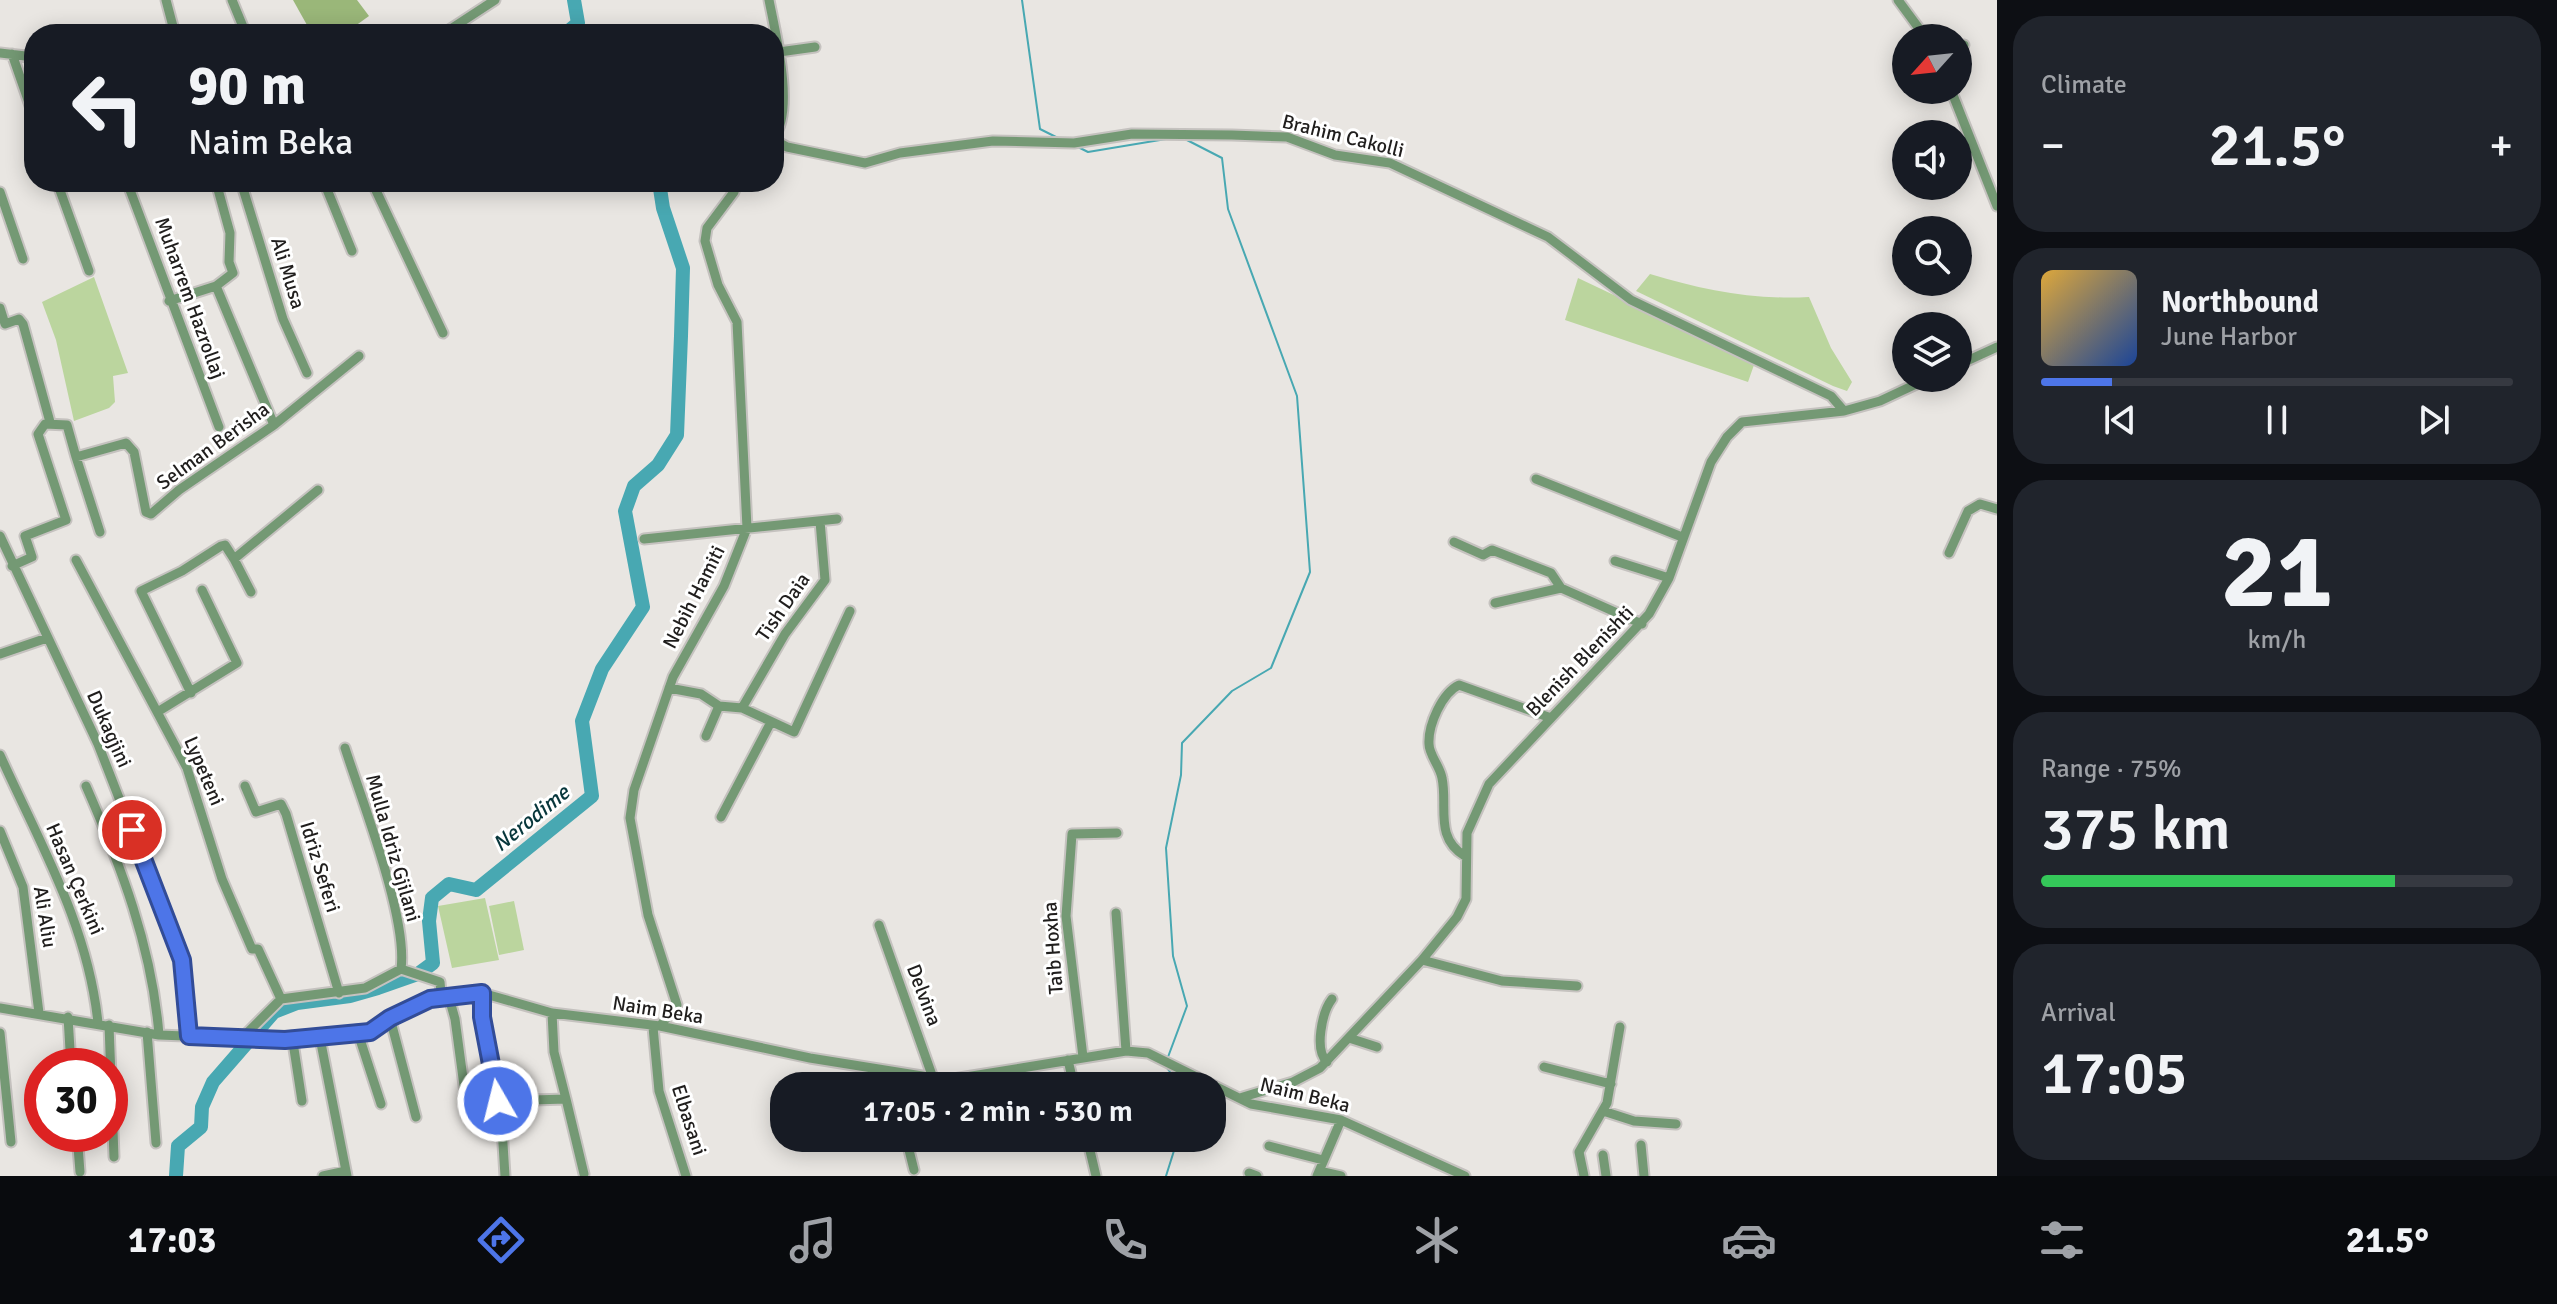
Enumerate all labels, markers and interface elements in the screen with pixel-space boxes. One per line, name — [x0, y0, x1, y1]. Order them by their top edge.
north arrow — [1892, 24, 1972, 104]
map controls — [1892, 24, 1972, 392]
text: 90 m — [188, 51, 306, 120]
icon: left — [56, 56, 160, 160]
text: Climate — [2041, 69, 2127, 101]
street label: Brahim Cakolli — [1279, 109, 1407, 163]
text: 21.5° — [2209, 109, 2345, 183]
text: − — [2041, 119, 2065, 173]
text: + — [2489, 119, 2513, 173]
text: Naim Beka — [188, 120, 353, 165]
button: sound — [1892, 120, 1972, 200]
street label: Muharrem Hazrollaj — [149, 214, 231, 382]
button: search — [1892, 216, 1972, 296]
street label: Ali Musa — [265, 234, 311, 312]
text: Northbound — [2161, 284, 2319, 321]
button: layers — [1892, 312, 1972, 392]
text: June Harbor — [2161, 321, 2297, 353]
street label: Selman Berisha — [152, 397, 274, 495]
icon: previous — [2098, 398, 2142, 442]
icon: pause — [2255, 398, 2299, 442]
icon: next — [2412, 398, 2456, 442]
text: 21 — [2221, 508, 2333, 636]
street label: Nebih Hamiti — [657, 541, 731, 653]
street label: Tish Daia — [750, 568, 816, 646]
street label: Blenish Blenishti — [1521, 600, 1639, 722]
text: km/h — [2248, 624, 2306, 656]
street label: Dukagjini — [81, 687, 137, 771]
street label: Lypeteni — [178, 733, 230, 809]
text: Range · 75% — [2041, 753, 2182, 785]
street label: Mulla Idriz Gjilani — [360, 771, 426, 925]
water label: Nerodime — [487, 778, 576, 857]
text: 375 km — [2041, 793, 2230, 867]
pin — [98, 796, 166, 864]
icon: arrive — [110, 808, 154, 852]
street label: Hasan Çerkini — [40, 819, 110, 939]
street label: Idriz Seferi — [294, 819, 346, 915]
street label: Ali Aliu — [28, 885, 62, 949]
street label: Taib Hoxha — [1037, 901, 1069, 995]
street label: Delvina — [901, 961, 947, 1029]
street label: Naim Beka — [611, 990, 705, 1030]
text: Arrival — [2041, 997, 2116, 1029]
text: 17:05 — [2041, 1037, 2188, 1111]
speed limit sign: 30 — [24, 1048, 128, 1152]
position arrow — [456, 1059, 540, 1143]
street label: Naim Beka — [1257, 1072, 1353, 1118]
street label: Elbasani — [666, 1081, 712, 1159]
text: 17:05 · 2 min · 530 m — [863, 1093, 1133, 1130]
icon: directions — [473, 1212, 529, 1268]
icon: music — [785, 1212, 841, 1268]
icon: phone — [1097, 1212, 1153, 1268]
icon: climate — [1409, 1212, 1465, 1268]
icon: car — [1721, 1212, 1777, 1268]
icon: filters — [2034, 1212, 2090, 1268]
text: 17:03 — [128, 1218, 216, 1263]
text: 21.5° — [2346, 1218, 2429, 1263]

